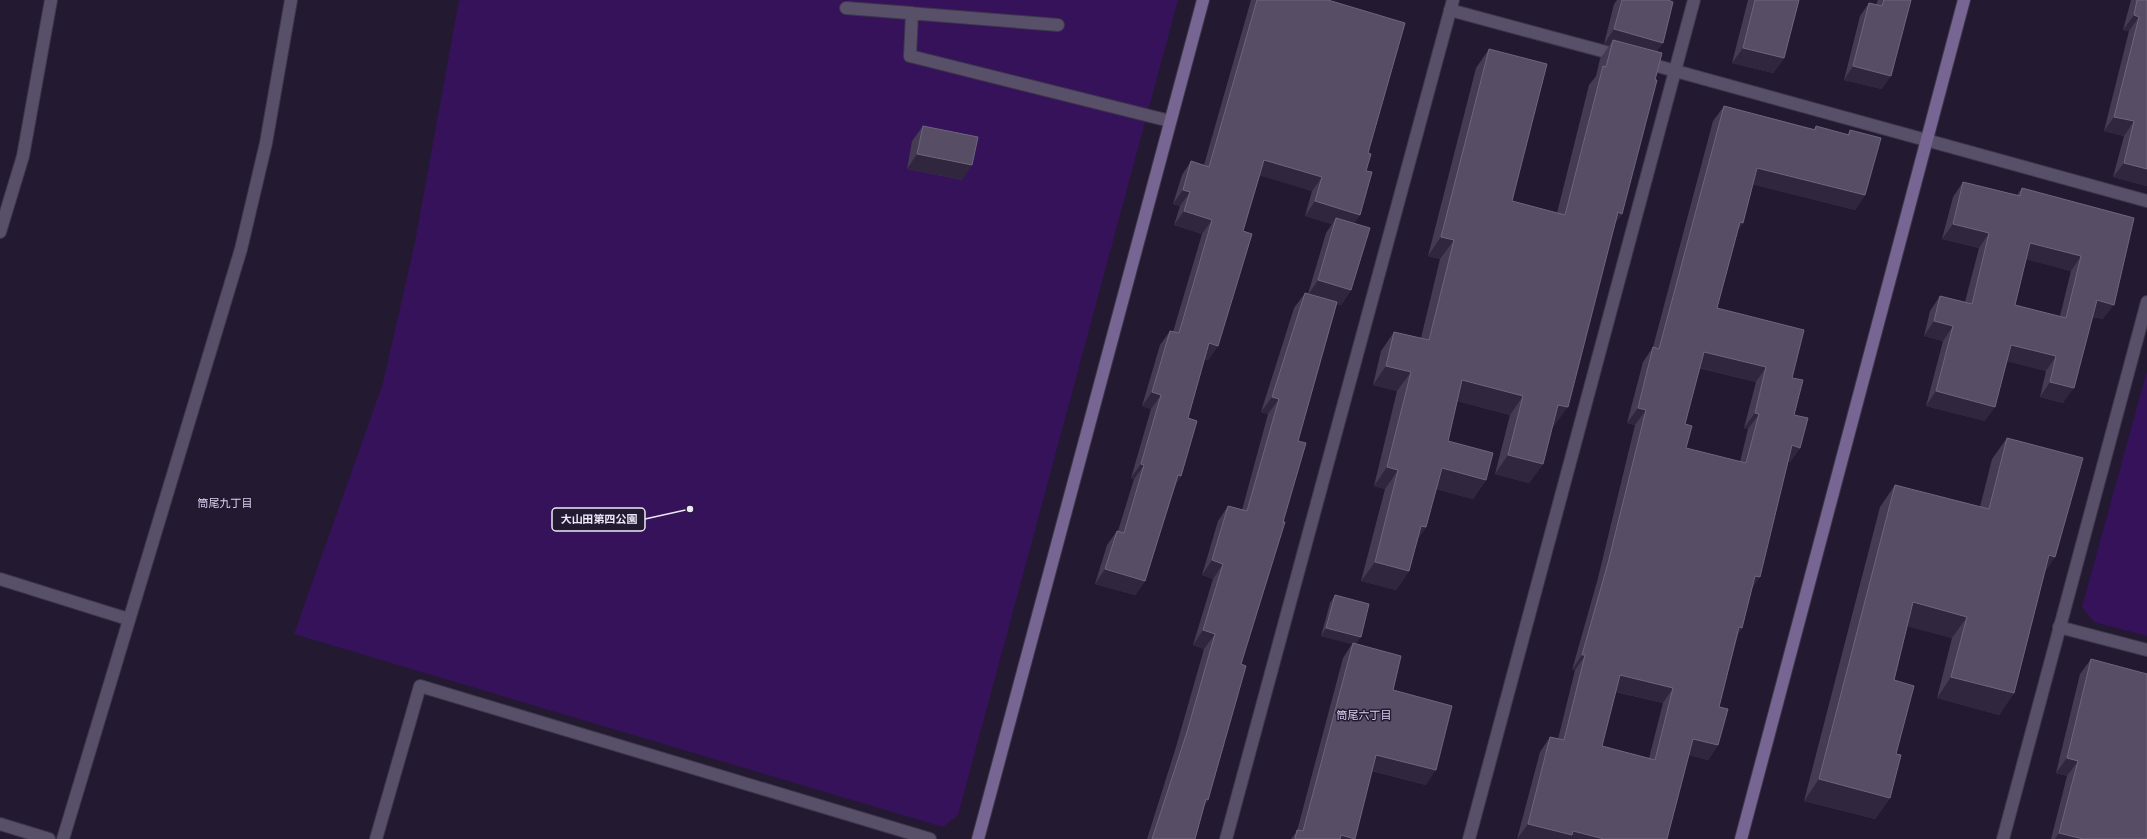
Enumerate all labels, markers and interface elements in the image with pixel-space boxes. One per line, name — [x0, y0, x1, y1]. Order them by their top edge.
district label: 筒尾九丁目 — [198, 496, 253, 510]
callout: 大山田第四公園 — [552, 508, 645, 531]
text: 大山田第四公園 — [561, 512, 638, 526]
district label: 筒尾六丁目 — [1337, 708, 1392, 722]

